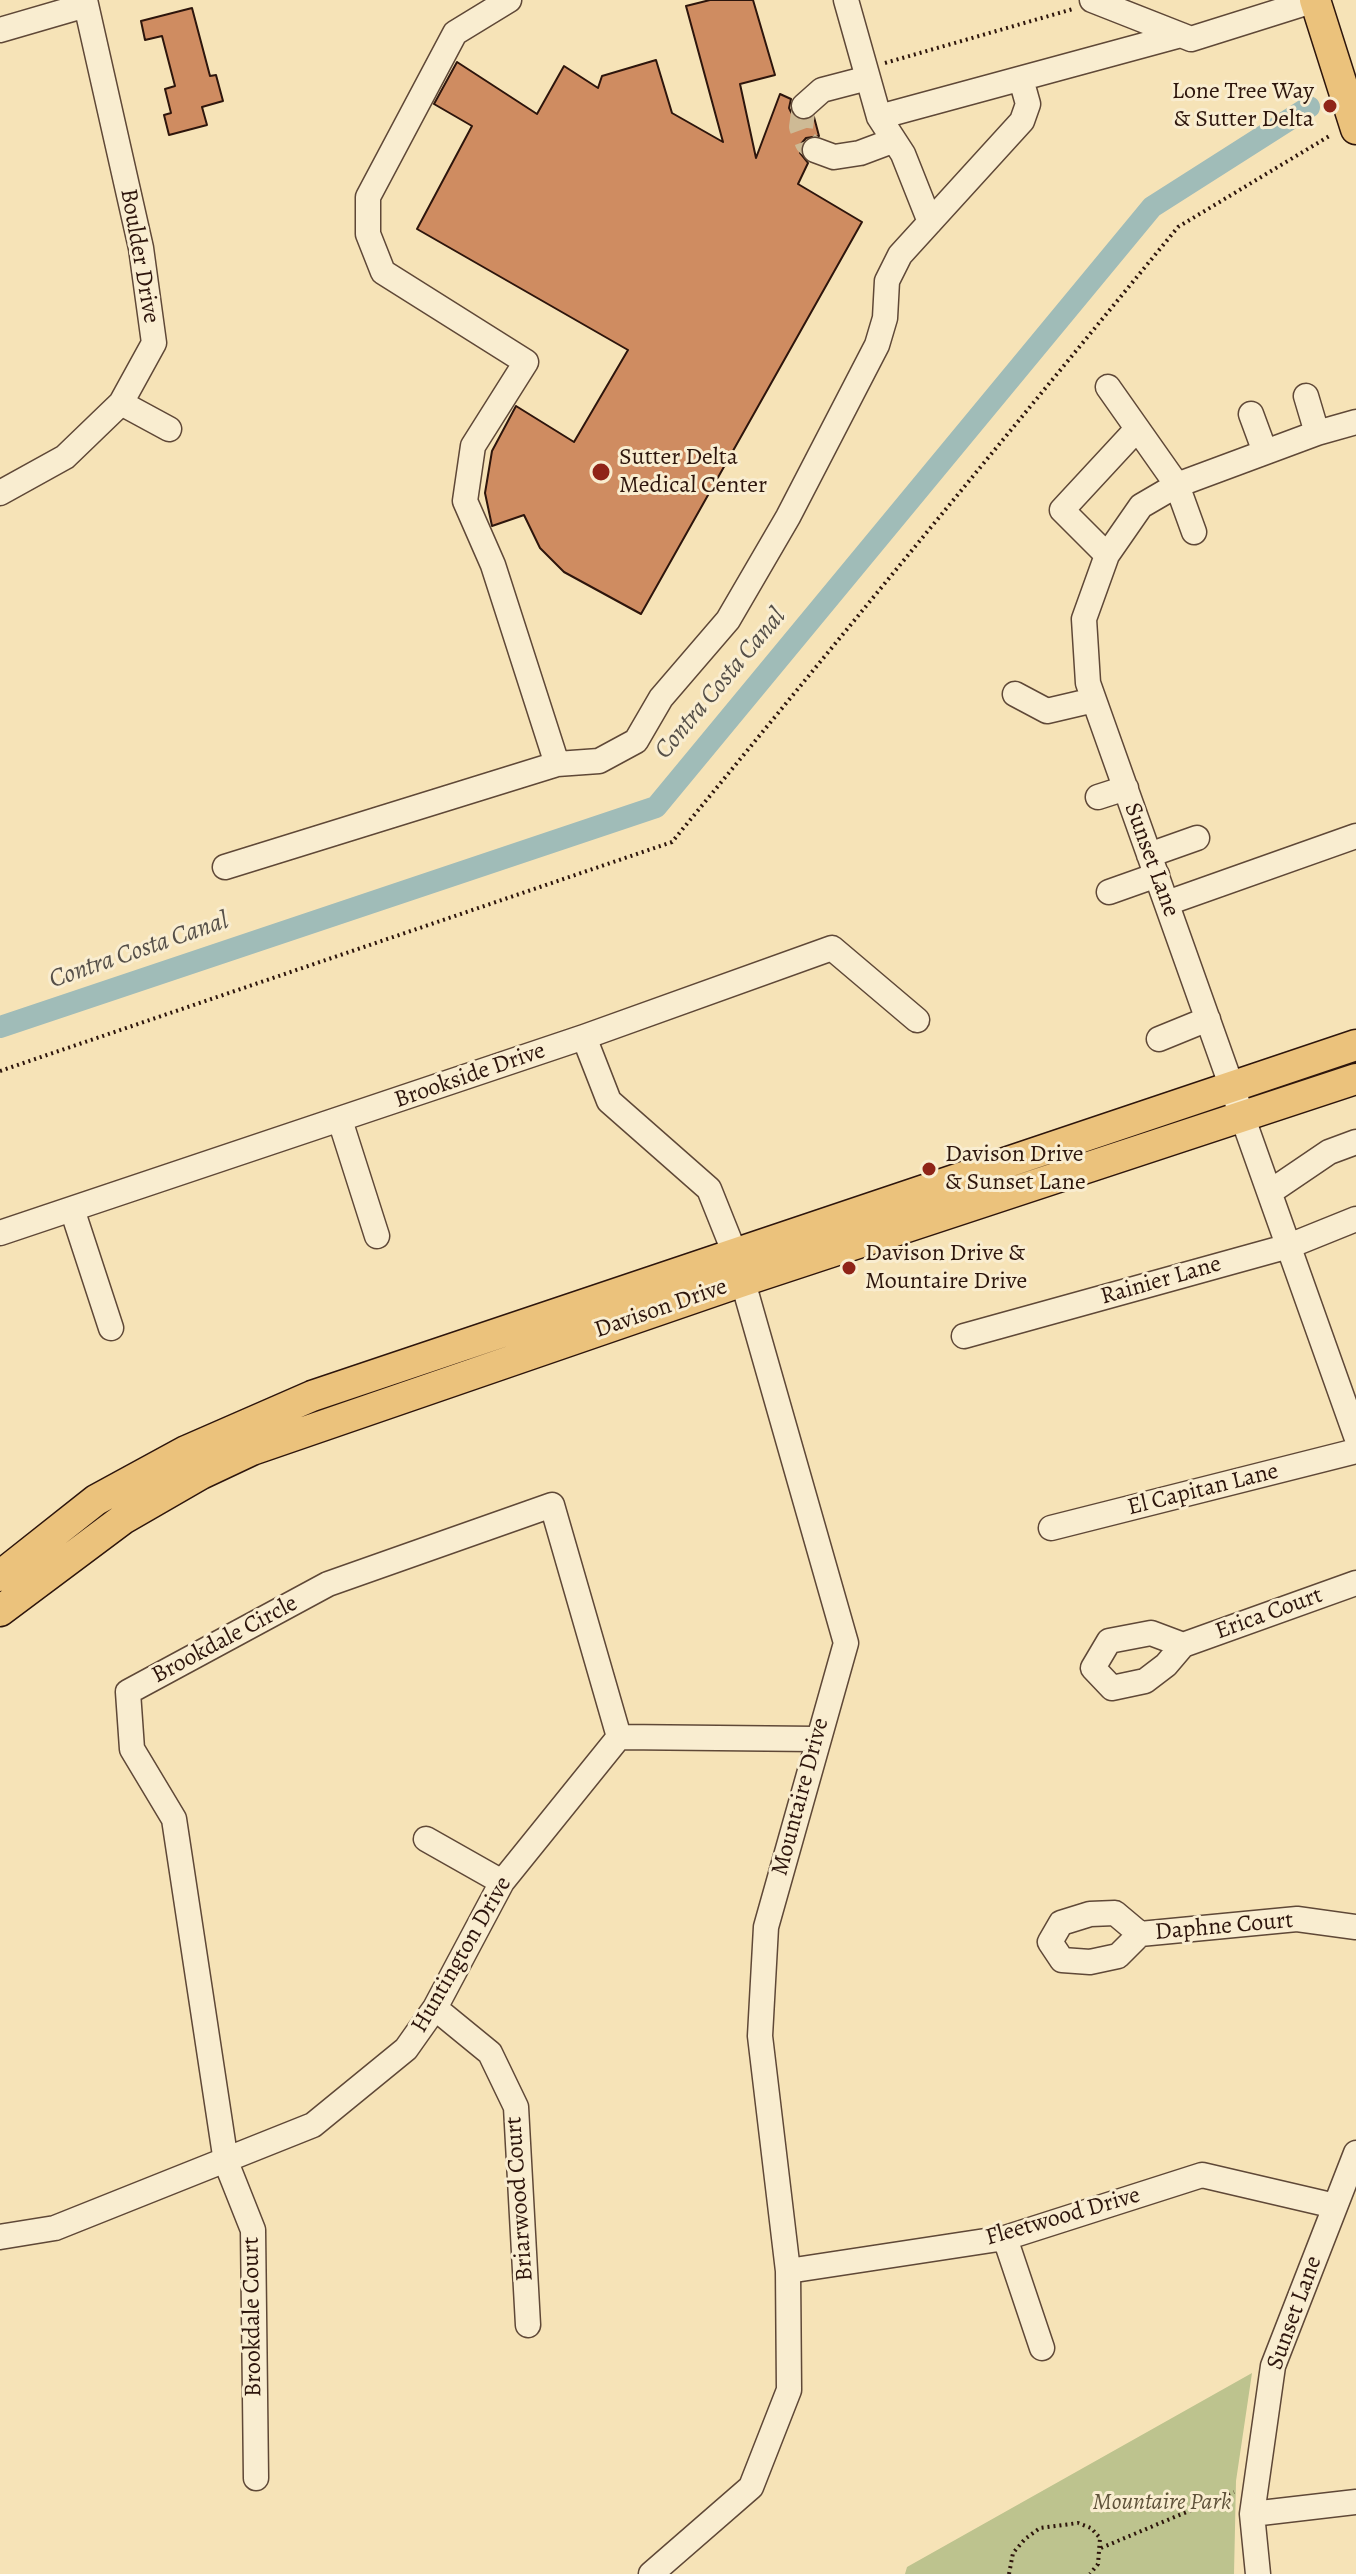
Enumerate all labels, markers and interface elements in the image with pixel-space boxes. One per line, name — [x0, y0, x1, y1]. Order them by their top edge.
place label: Lone Tree Way & Sutter Delta — [1172, 78, 1314, 134]
marker: Lone Tree Way & Sutter Delta — [1321, 97, 1339, 115]
street label: Boulder Drive — [113, 186, 165, 326]
place label: Sutter Delta Medical Center — [619, 444, 767, 500]
marker: Sutter Delta Medical Center — [590, 461, 612, 483]
water label: Contra Costa Canal — [649, 602, 793, 766]
street label: Sunset Lane — [1117, 799, 1185, 921]
water label: Contra Costa Canal — [45, 906, 233, 996]
street label: Brookside Drive — [391, 1037, 549, 1115]
place label: Davison Drive & Sunset Lane — [945, 1141, 1086, 1197]
marker: Davison Drive & Sunset Lane — [920, 1160, 938, 1178]
place label: Davison Drive & Mountaire Drive — [865, 1240, 1027, 1296]
street label: Rainier Lane — [1097, 1250, 1225, 1312]
marker: Davison Drive & Mountaire Drive — [840, 1259, 858, 1277]
street label: Davison Drive — [591, 1273, 731, 1345]
street label: El Capitan Lane — [1124, 1457, 1282, 1523]
street label: Erica Court — [1212, 1581, 1326, 1647]
street label: Brookdale Circle — [147, 1590, 303, 1690]
street label: Mountaire Drive — [766, 1715, 836, 1879]
street label: Huntington Drive — [406, 1872, 518, 2038]
street label: Daphne Court — [1154, 1907, 1294, 1947]
street label: Briarwood Court — [500, 2115, 540, 2283]
street label: Fleetwood Drive — [982, 2181, 1144, 2253]
street label: Brookdale Court — [237, 2237, 269, 2397]
street label: Sunset Lane — [1261, 2252, 1329, 2374]
park label: Mountaire Park — [1093, 2489, 1231, 2517]

